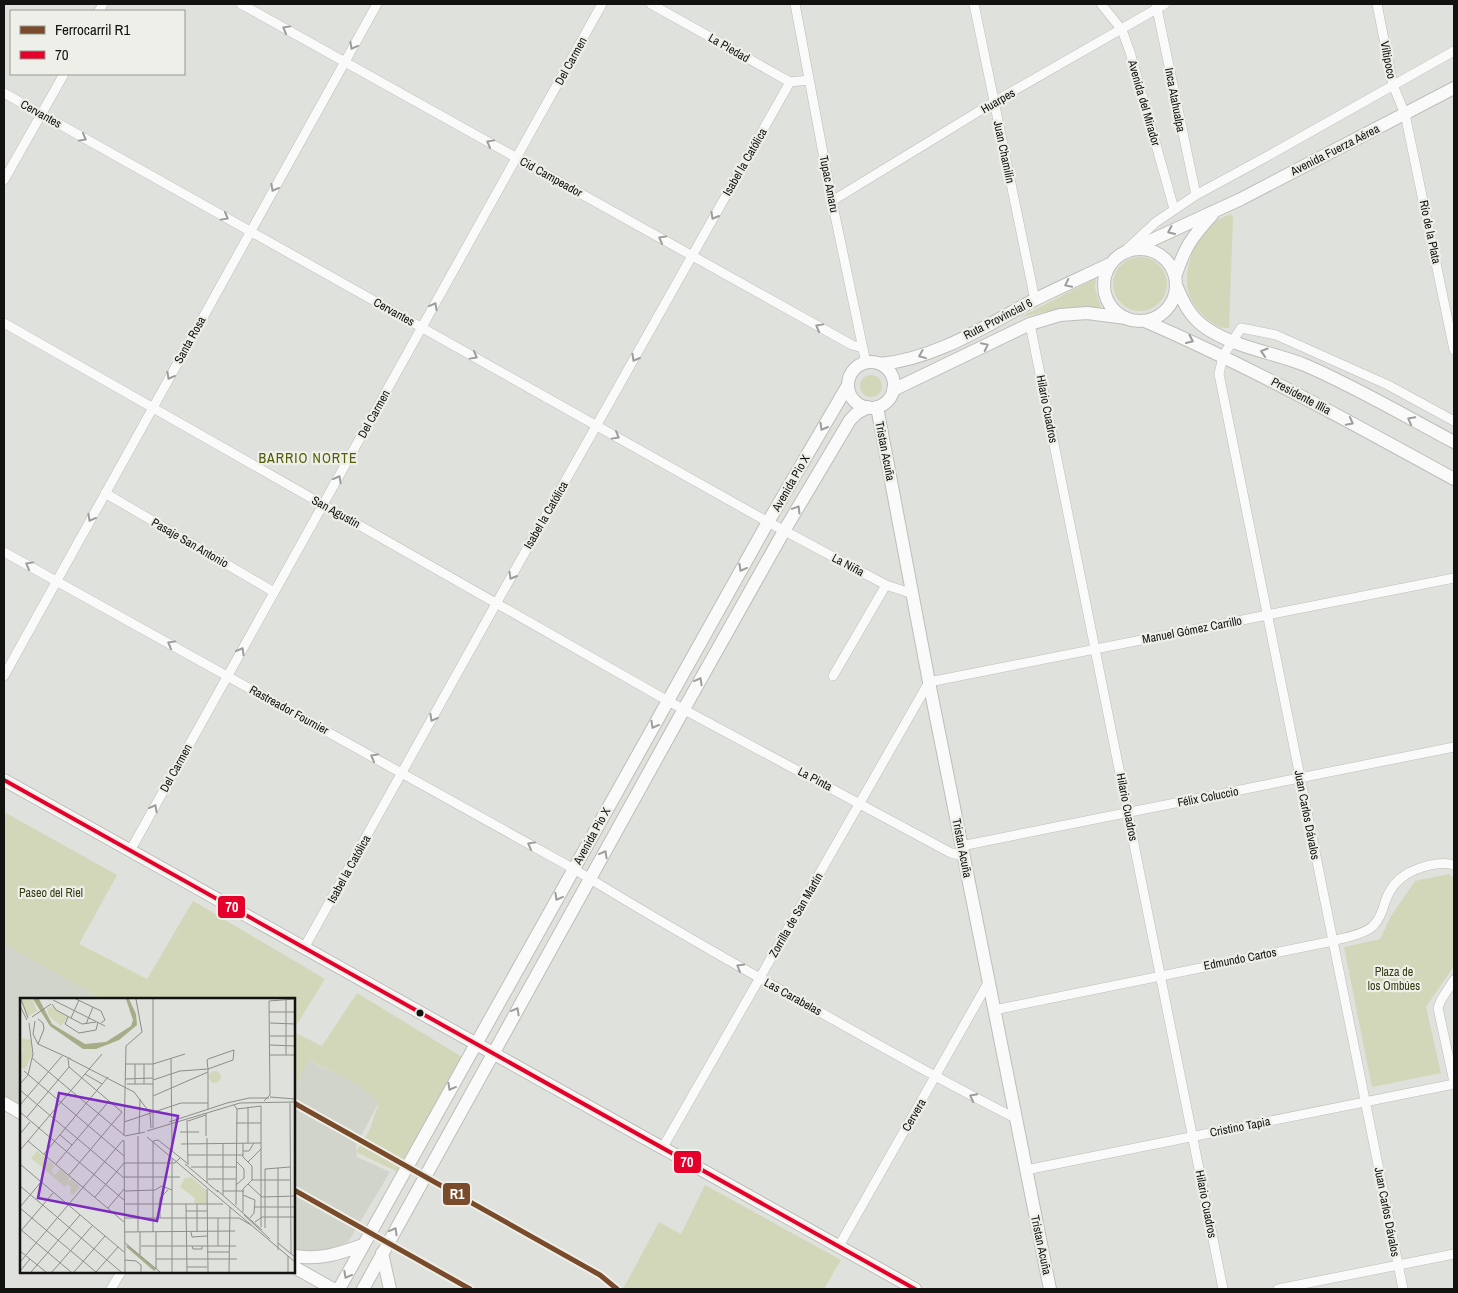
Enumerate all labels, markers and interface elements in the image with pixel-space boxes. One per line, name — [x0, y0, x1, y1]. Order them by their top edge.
legend — [10, 10, 185, 75]
text: Ferrocarril R1 — [55, 19, 130, 40]
one-way arrow — [283, 25, 292, 35]
street label: La Piedad — [706, 30, 752, 66]
street label: Del Carmen — [551, 34, 591, 88]
street label: Viltipoco — [1377, 40, 1399, 80]
one-way arrow — [349, 41, 359, 50]
text: 70 — [55, 44, 69, 65]
street label: Avenida del Mirador — [1124, 57, 1164, 148]
street label: Inca Atahualpa — [1161, 67, 1189, 134]
street label: Huarpes — [978, 85, 1018, 117]
street label: Cervantes — [18, 96, 65, 132]
street label: Juan Chamilin — [990, 119, 1018, 185]
street label: Avenida Fuerza Aérea — [1287, 120, 1383, 180]
street label: Isabel la Católica — [719, 125, 771, 199]
one-way arrow — [78, 132, 87, 142]
one-way arrow — [486, 139, 495, 149]
street label: Cid Campeador — [517, 153, 586, 201]
street label: Tupac Amaru — [816, 154, 842, 214]
one-way arrow — [271, 183, 281, 192]
street label: Río de la Plata — [1415, 199, 1445, 266]
one-way arrow — [220, 211, 229, 221]
one-way arrow — [710, 211, 720, 220]
one-way arrow — [1167, 225, 1176, 235]
one-way arrow — [658, 235, 667, 245]
one-way arrow — [1064, 278, 1073, 288]
street label: Cervantes — [371, 294, 418, 330]
street label: Ruta Provincial 6 — [961, 295, 1035, 343]
one-way arrow — [428, 303, 438, 312]
street label: Santa Rosa — [171, 313, 210, 366]
one-way arrow — [815, 323, 824, 333]
one-way arrow — [1185, 334, 1194, 344]
one-way arrow — [979, 342, 988, 352]
one-way arrow — [1260, 348, 1268, 358]
one-way arrow — [918, 349, 927, 359]
one-way arrow — [469, 350, 478, 360]
one-way arrow — [631, 353, 641, 362]
one-way arrow — [166, 371, 176, 380]
street label: Hilario Cuadros — [1033, 374, 1061, 444]
street label: Presidente Illia — [1268, 374, 1334, 419]
street label: Del Carmen — [354, 387, 394, 441]
one-way arrow — [1344, 416, 1353, 426]
one-way arrow — [1407, 416, 1416, 426]
street label: Tristan Acuña — [871, 420, 899, 483]
one-way arrow — [820, 422, 830, 431]
one-way arrow — [610, 430, 619, 440]
district label: BARRIO NORTE — [258, 449, 358, 467]
street label: Avenida Pio X — [768, 451, 814, 515]
one-way arrow — [331, 475, 341, 484]
street label: Isabel la Católica — [520, 478, 572, 552]
street label: San Agustín — [309, 492, 363, 532]
one-way arrow — [790, 506, 800, 515]
one-way arrow — [87, 513, 97, 522]
street label: Pasaje San Antonio — [149, 514, 231, 572]
street label: La Niña — [829, 550, 867, 580]
one-way arrow — [25, 562, 34, 572]
one-way arrow — [739, 563, 749, 572]
one-way arrow — [508, 570, 518, 579]
street label: Manuel Gómez Carrillo — [1141, 612, 1243, 648]
one-way arrow — [167, 641, 176, 651]
one-way arrow — [235, 647, 245, 656]
one-way arrow — [693, 678, 703, 687]
street label: Rastreador Fournier — [247, 682, 332, 739]
one-way arrow — [429, 713, 439, 722]
one-way arrow — [651, 720, 661, 729]
street label: Del Carmen — [156, 741, 196, 795]
one-way arrow — [370, 754, 379, 764]
street label: La Pinta — [795, 763, 835, 795]
street label: Juan Carlos Dávalos — [1290, 769, 1324, 861]
street label: Hilario Cuadros — [1113, 772, 1141, 842]
street label: Félix Coluccio — [1176, 783, 1240, 811]
street label: Avenida Pio X — [569, 804, 614, 868]
one-way arrow — [148, 805, 158, 814]
street label: Tristan Acuña — [948, 817, 976, 880]
street label: Isabel la Católica — [324, 832, 375, 906]
one-way arrow — [527, 841, 536, 851]
one-way arrow — [597, 850, 607, 859]
street label: Zorrilla de San Martín — [765, 870, 827, 960]
park label: Paseo del Riel — [19, 885, 83, 901]
one-way arrow — [554, 892, 564, 901]
line badge: 70 — [217, 895, 246, 919]
text: 70 — [226, 898, 238, 916]
street label: Edmundo Cartos — [1202, 944, 1278, 974]
one-way arrow — [736, 963, 745, 973]
park label: Plaza de los Ombúes — [1368, 964, 1420, 994]
street label: Las Carabelas — [761, 975, 825, 1019]
inset map — [20, 998, 295, 1273]
unlabelled marker — [415, 1008, 425, 1018]
one-way arrow — [510, 1008, 520, 1017]
one-way arrow — [448, 1081, 458, 1090]
one-way arrow — [970, 1093, 979, 1103]
street label: Cervera — [898, 1095, 930, 1134]
street label: Cristino Tapia — [1208, 1113, 1272, 1141]
line badge: 70 — [673, 1150, 702, 1174]
text: 70 — [681, 1153, 693, 1171]
street label: Juan Carlos Dávalos — [1370, 1166, 1404, 1258]
street label: Hilario Cuadros — [1192, 1169, 1220, 1239]
line badge: R1 — [442, 1182, 471, 1206]
text: R1 — [450, 1185, 465, 1203]
street label: Tristan Acuña — [1027, 1214, 1055, 1277]
one-way arrow — [388, 1227, 398, 1236]
one-way arrow — [343, 1269, 353, 1278]

